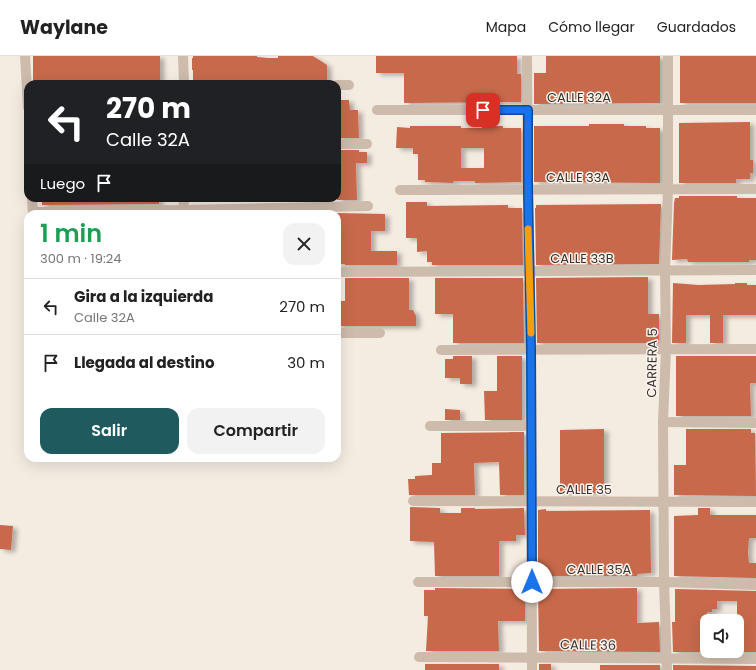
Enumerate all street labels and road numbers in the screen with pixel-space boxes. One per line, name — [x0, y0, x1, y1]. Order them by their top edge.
street label: CALLE 32A — [547, 88, 611, 107]
street label: CALLE 33A — [546, 168, 610, 187]
street label: CALLE 33B — [550, 249, 614, 268]
street label: CARRERA 5 — [642, 328, 662, 398]
street label: CALLE 35 — [556, 480, 612, 499]
street label: CALLE 35A — [567, 560, 632, 579]
street label: CALLE 36 — [560, 635, 616, 655]

